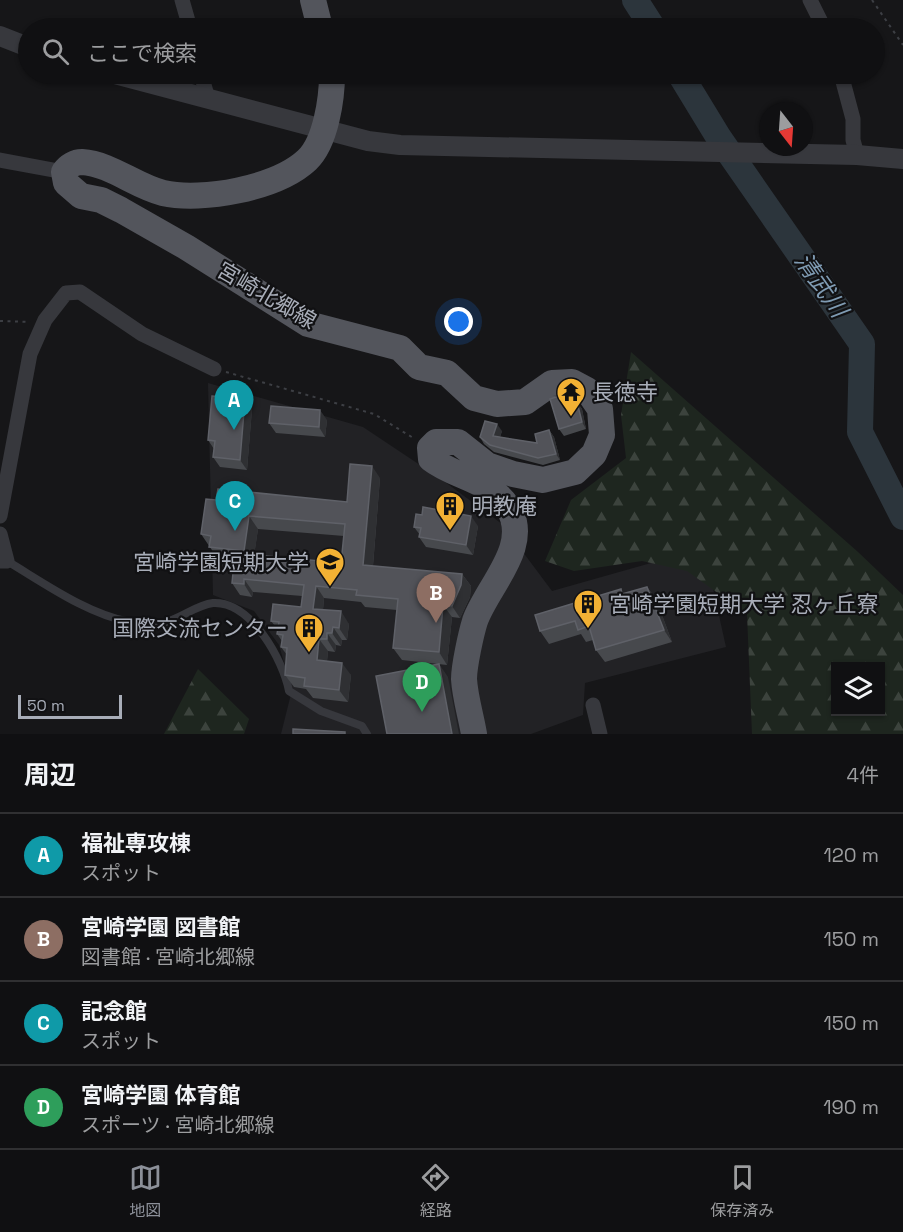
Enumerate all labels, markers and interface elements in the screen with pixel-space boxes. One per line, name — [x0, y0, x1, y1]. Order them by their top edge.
search box — [18, 18, 885, 84]
icon: search — [39, 35, 72, 68]
text: ここで検索 — [87, 39, 197, 67]
north arrow — [759, 102, 813, 156]
water label: 清武川 — [788, 246, 856, 326]
street label: 宮崎北郷線 — [212, 255, 322, 335]
your location — [444, 307, 473, 336]
temple icon: 長徳寺 — [555, 376, 587, 418]
place label: 長徳寺 — [592, 378, 658, 406]
pin: A — [214, 380, 254, 430]
pin: C — [216, 482, 254, 531]
building icon: 明教庵 — [434, 490, 466, 532]
place label: 明教庵 — [471, 492, 537, 520]
school or university icon: 宮崎学園短期大学 — [314, 546, 346, 588]
place label: 宮崎学園短期大学 — [133, 548, 309, 576]
pin: B — [416, 574, 456, 623]
building icon: 宮崎学園短期大学 忍ヶ丘寮 — [572, 588, 604, 630]
place label: 宮崎学園短期大学 忍ヶ丘寮 — [609, 590, 879, 618]
building icon: 国際交流センター — [293, 612, 325, 654]
place label: 国際交流センター — [112, 614, 288, 642]
pin: D — [402, 662, 442, 712]
map controls — [831, 662, 885, 716]
button: layers — [831, 662, 885, 716]
scale bar — [18, 692, 122, 720]
text: 50 m — [27, 695, 65, 716]
text: 周辺 — [24, 758, 76, 792]
text: 4件 — [847, 762, 879, 788]
text: 福祉専攻棟 — [81, 829, 191, 857]
text: A — [37, 842, 50, 868]
text: 120 m — [823, 842, 879, 868]
text: スポット — [81, 860, 161, 886]
text: 宮崎学園 図書館 — [81, 913, 241, 941]
text: B — [37, 926, 50, 952]
text: 150 m — [824, 926, 879, 952]
text: 図書館 · 宮崎北郷線 — [81, 944, 255, 970]
text: 記念館 — [81, 997, 147, 1025]
text: C — [37, 1010, 50, 1036]
text: 150 m — [824, 1010, 879, 1036]
text: スポット — [81, 1028, 161, 1054]
text: 宮崎学園 体育館 — [81, 1081, 241, 1109]
text: D — [37, 1094, 50, 1120]
text: 190 m — [823, 1094, 879, 1120]
text: スポーツ · 宮崎北郷線 — [81, 1112, 275, 1138]
tab: 地図 — [129, 1161, 162, 1221]
tab: 経路 — [419, 1161, 452, 1221]
tab: 保存済み — [710, 1161, 774, 1221]

